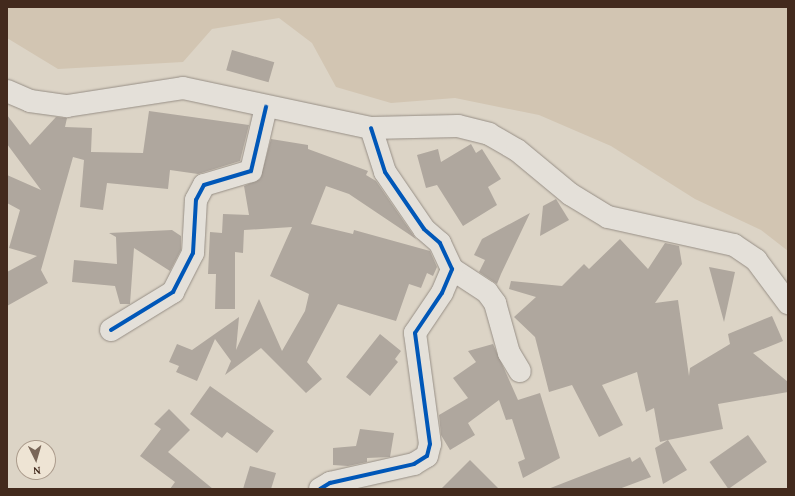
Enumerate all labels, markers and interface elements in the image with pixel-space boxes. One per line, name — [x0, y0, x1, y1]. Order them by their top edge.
north arrow — [16, 440, 56, 480]
text: N — [33, 463, 41, 479]

